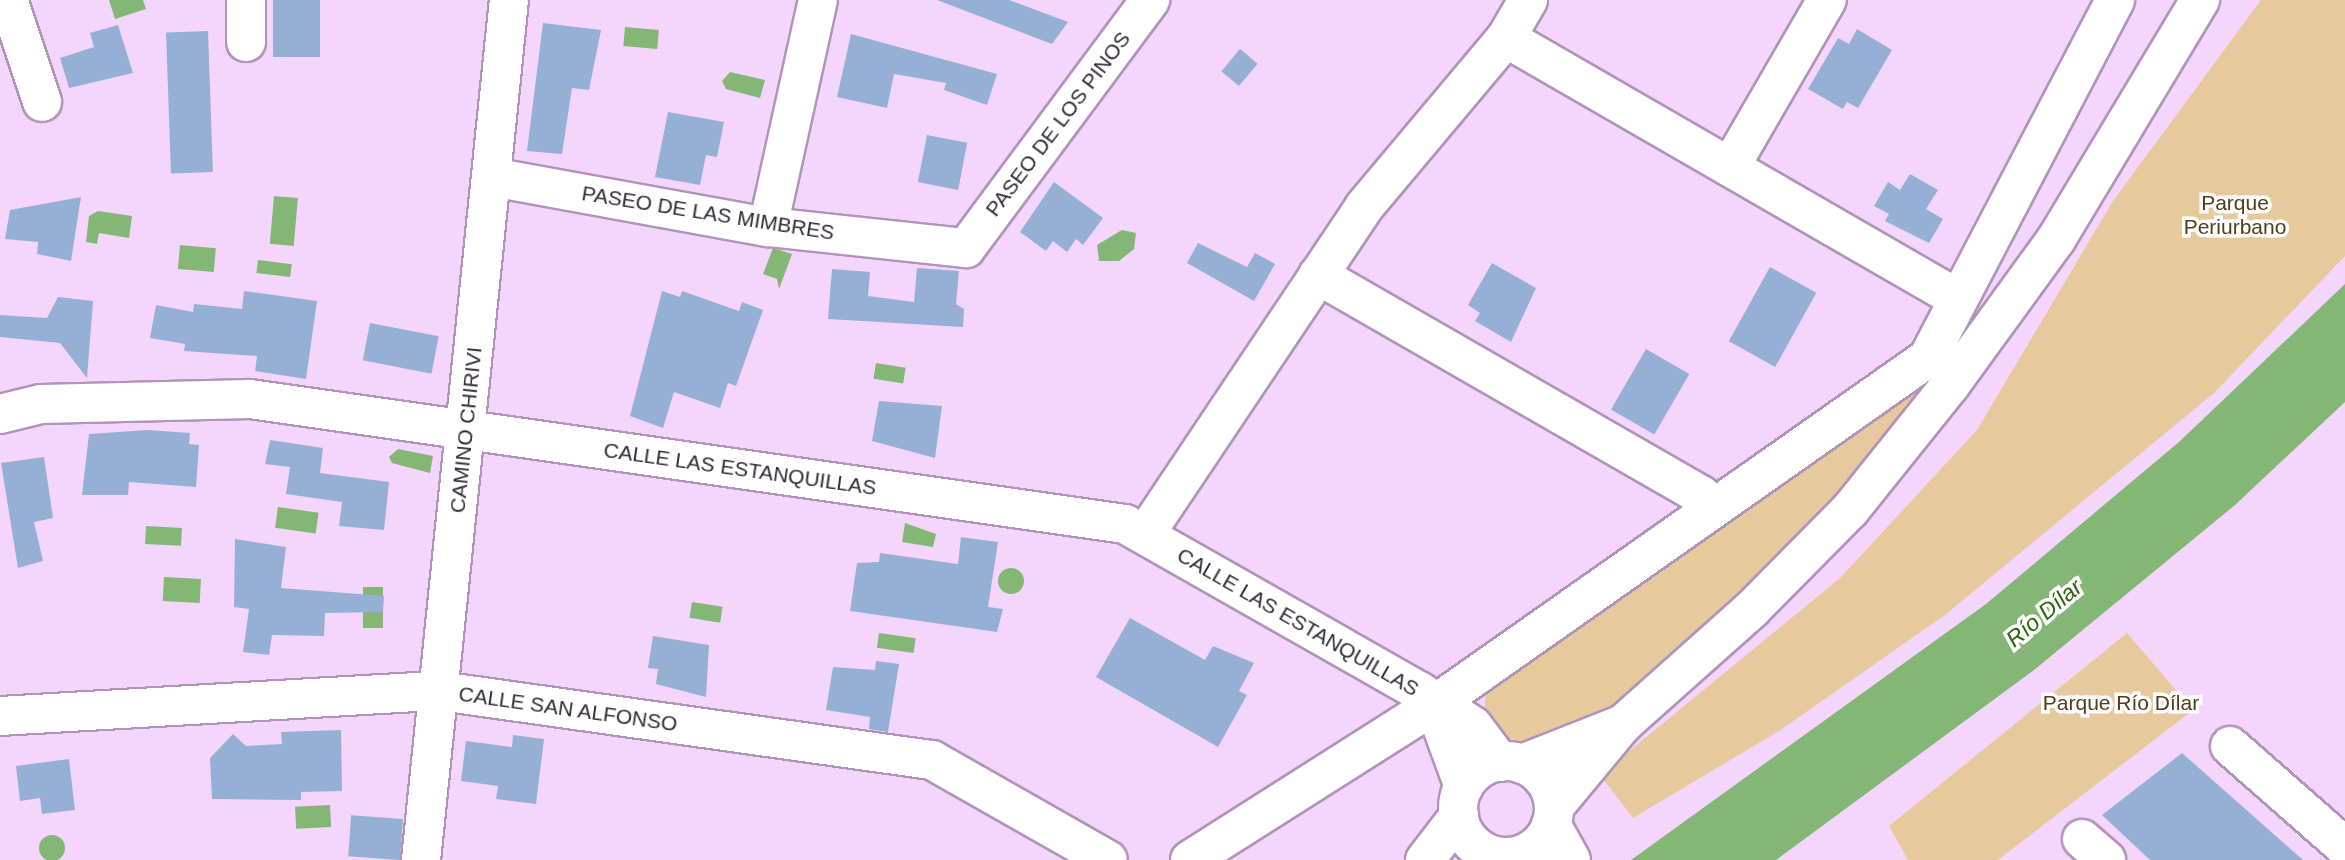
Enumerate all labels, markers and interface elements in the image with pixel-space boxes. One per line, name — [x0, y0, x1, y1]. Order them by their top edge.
street label: PASEO DE LOS PINOS — [980, 27, 1136, 221]
street label: PASEO DE LAS MIMBRES — [580, 181, 836, 245]
park label: Parque Periurbano — [2184, 190, 2286, 240]
street label: CAMINO CHIRIVI — [445, 346, 487, 514]
street label: CALLE LAS ESTANQUILLAS — [602, 437, 878, 501]
street label: CALLE LAS ESTANQUILLAS — [1173, 542, 1423, 702]
water label: Río Dílar — [2000, 573, 2088, 653]
street label: CALLE SAN ALFONSO — [456, 681, 680, 737]
park label: Parque Río Dílar — [2043, 690, 2199, 716]

